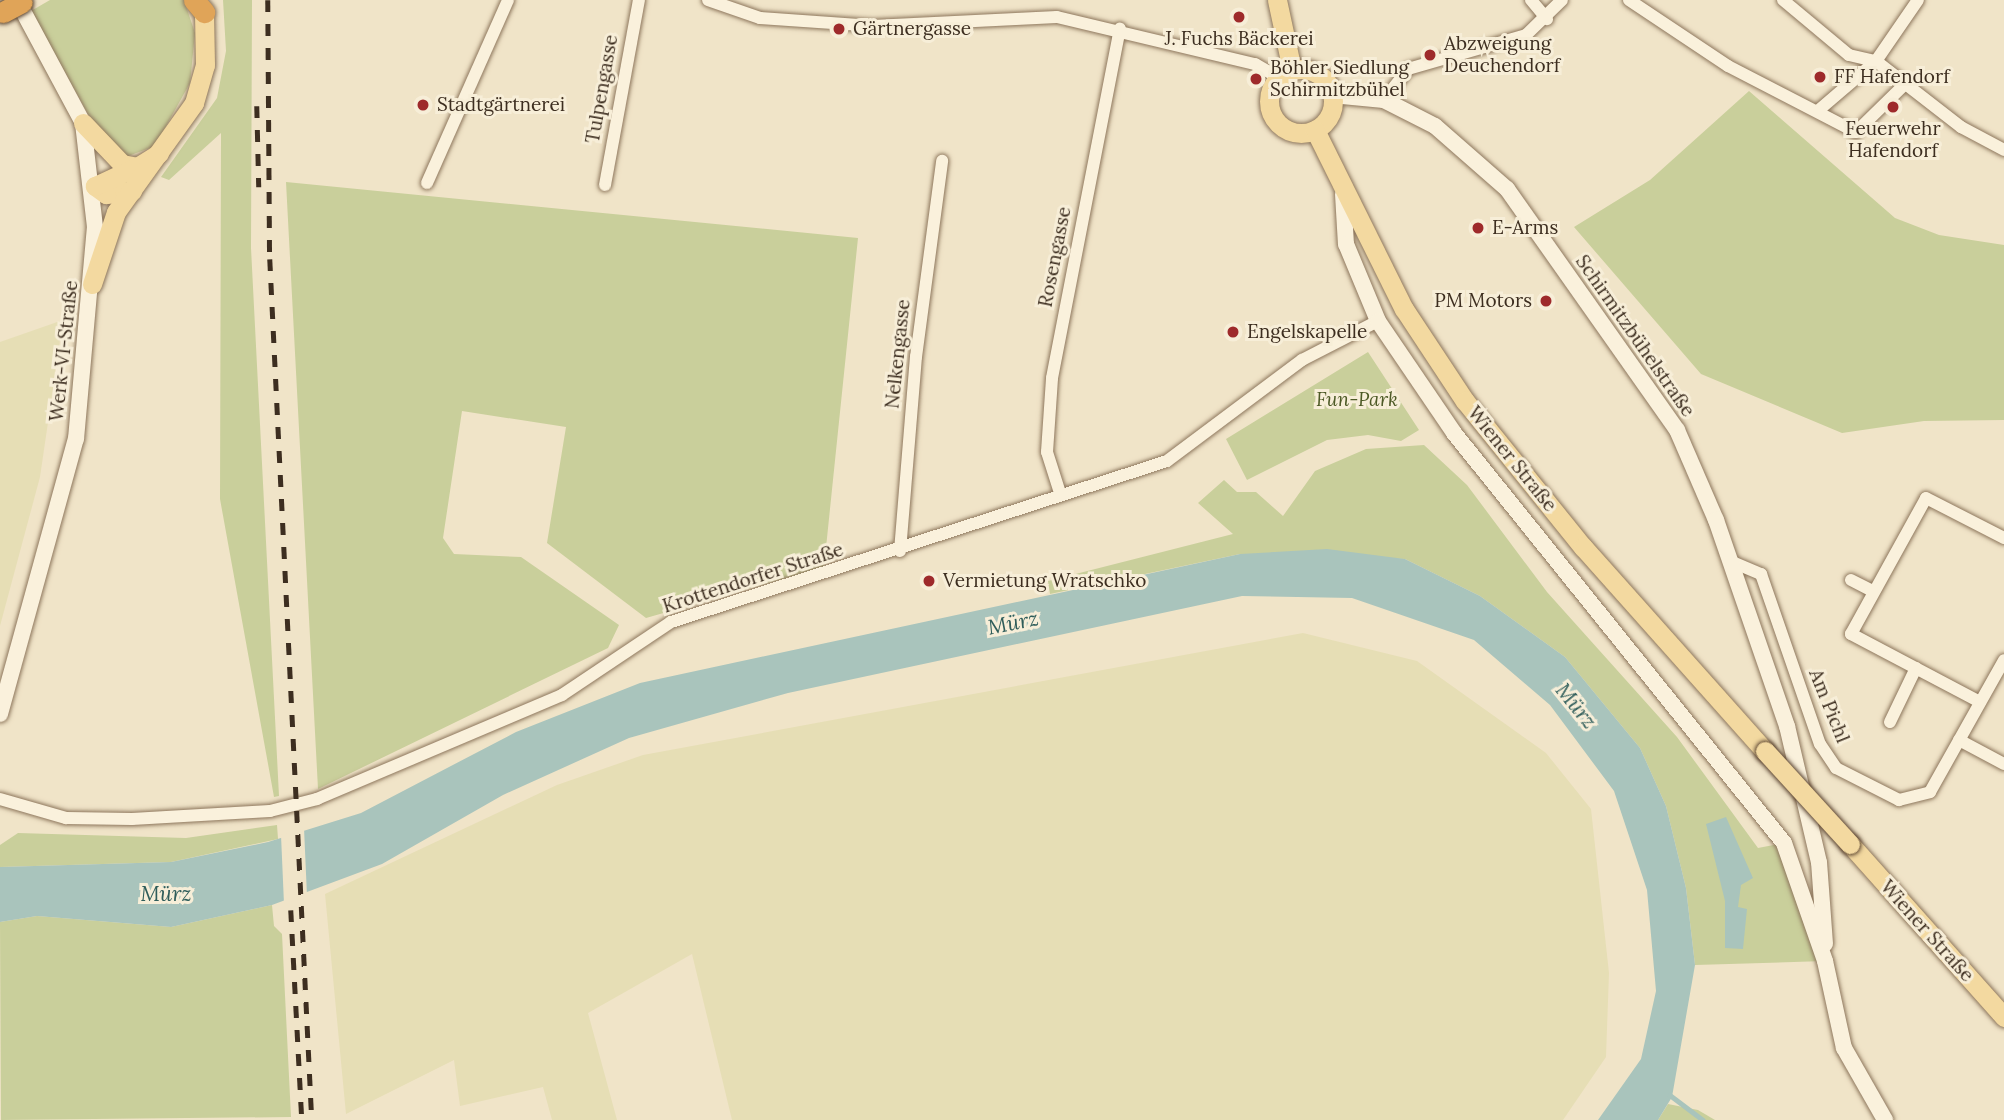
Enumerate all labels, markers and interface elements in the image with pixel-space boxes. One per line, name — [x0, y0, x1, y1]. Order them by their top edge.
marker: J. Fuchs Bäckerei — [1231, 9, 1247, 25]
place label: Gärtnergasse — [853, 18, 971, 40]
marker: Gärtnergasse — [831, 21, 847, 37]
place label: J. Fuchs Bäckerei — [1164, 28, 1314, 50]
street label: Tulpengasse — [581, 33, 623, 145]
place label: Abzweigung Deuchendorf — [1444, 33, 1560, 77]
marker: Abzweigung Deuchendorf — [1422, 47, 1438, 63]
place label: Böhler Siedlung Schirmitzbühel — [1270, 57, 1409, 101]
place label: FF Hafendorf — [1834, 66, 1950, 88]
marker: FF Hafendorf — [1812, 69, 1828, 85]
marker: Böhler Siedlung Schirmitzbühel — [1248, 71, 1264, 87]
place label: Stadtgärtnerei — [437, 94, 565, 116]
marker: Stadtgärtnerei — [415, 97, 431, 113]
marker: Feuerwehr Hafendorf — [1885, 99, 1901, 115]
place label: Feuerwehr Hafendorf — [1845, 118, 1941, 162]
street label: Rosengasse — [1034, 205, 1076, 309]
place label: E-Arms — [1492, 217, 1558, 239]
marker: E-Arms — [1470, 220, 1486, 236]
street label: Schirmitzbühelstraße — [1571, 251, 1699, 421]
street label: Werk-VI-Straße — [45, 279, 83, 423]
place label: PM Motors — [1434, 290, 1532, 312]
marker: PM Motors — [1538, 293, 1554, 309]
street label: Nelkengasse — [881, 298, 915, 410]
place label: Engelskapelle — [1247, 321, 1367, 343]
marker: Engelskapelle — [1225, 324, 1241, 340]
park label: Fun-Park — [1316, 389, 1398, 411]
street label: Wiener Straße — [1463, 402, 1561, 516]
street label: Krottendorfer Straße — [660, 538, 846, 618]
place label: Vermietung Wratschko — [943, 570, 1146, 592]
marker: Vermietung Wratschko — [921, 573, 937, 589]
water label: Mürz — [986, 606, 1040, 640]
street label: Am Pichl — [1804, 666, 1854, 746]
water label: Mürz — [1550, 678, 1602, 734]
street label: Wiener Straße — [1876, 876, 1978, 986]
water label: Mürz — [141, 881, 191, 907]

